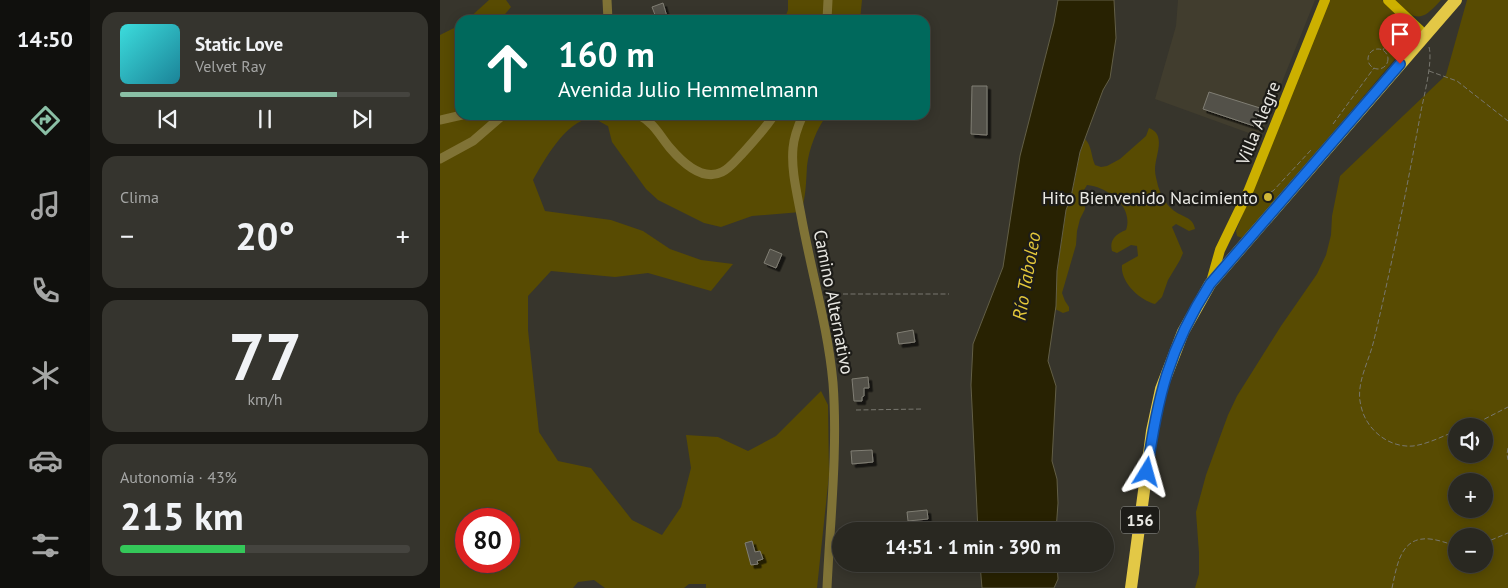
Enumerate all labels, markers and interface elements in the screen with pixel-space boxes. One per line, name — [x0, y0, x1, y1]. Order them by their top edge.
pin — [1379, 13, 1421, 64]
icon: arrive — [1386, 20, 1414, 48]
text: 14:50 — [17, 25, 73, 53]
text: 160 m — [558, 31, 655, 77]
text: Static Love — [195, 32, 283, 56]
icon: ahead — [475, 35, 540, 100]
text: Velvet Ray — [195, 56, 266, 76]
text: Avenida Julio Hemmelmann — [558, 75, 819, 103]
street label: Villa Alegre — [1230, 78, 1285, 169]
icon: directions — [28, 103, 63, 138]
icon: previous — [154, 105, 182, 133]
icon: pause — [251, 105, 279, 133]
icon: next — [348, 105, 376, 133]
place label: Hito Bienvenido Nacimiento — [1042, 186, 1258, 209]
text: Clima — [120, 187, 159, 207]
icon: music — [28, 188, 63, 223]
marker: Hito Bienvenido Nacimiento — [1262, 191, 1274, 203]
text: 20° — [235, 211, 295, 260]
text: − — [120, 217, 134, 254]
text: + — [396, 217, 410, 254]
street label: Camino Alternativo — [809, 228, 859, 376]
water label: Río Taboleo — [1006, 230, 1046, 322]
icon: phone — [28, 273, 63, 308]
text: 77 — [228, 314, 302, 398]
icon: climate — [28, 358, 63, 393]
text: km/h — [247, 389, 283, 409]
map controls — [1448, 418, 1493, 573]
button: sound — [1448, 418, 1493, 463]
icon: car — [28, 443, 63, 478]
position arrow — [1120, 445, 1172, 497]
text: Autonomía · 43% — [120, 467, 237, 487]
button: + — [1448, 473, 1493, 518]
text: 215 km — [120, 491, 244, 540]
road number: 156 — [1121, 506, 1159, 534]
speed limit sign: 80 — [455, 508, 520, 573]
icon: filters — [28, 528, 63, 563]
button: − — [1448, 528, 1493, 573]
text: 14:51 · 1 min · 390 m — [885, 535, 1061, 559]

